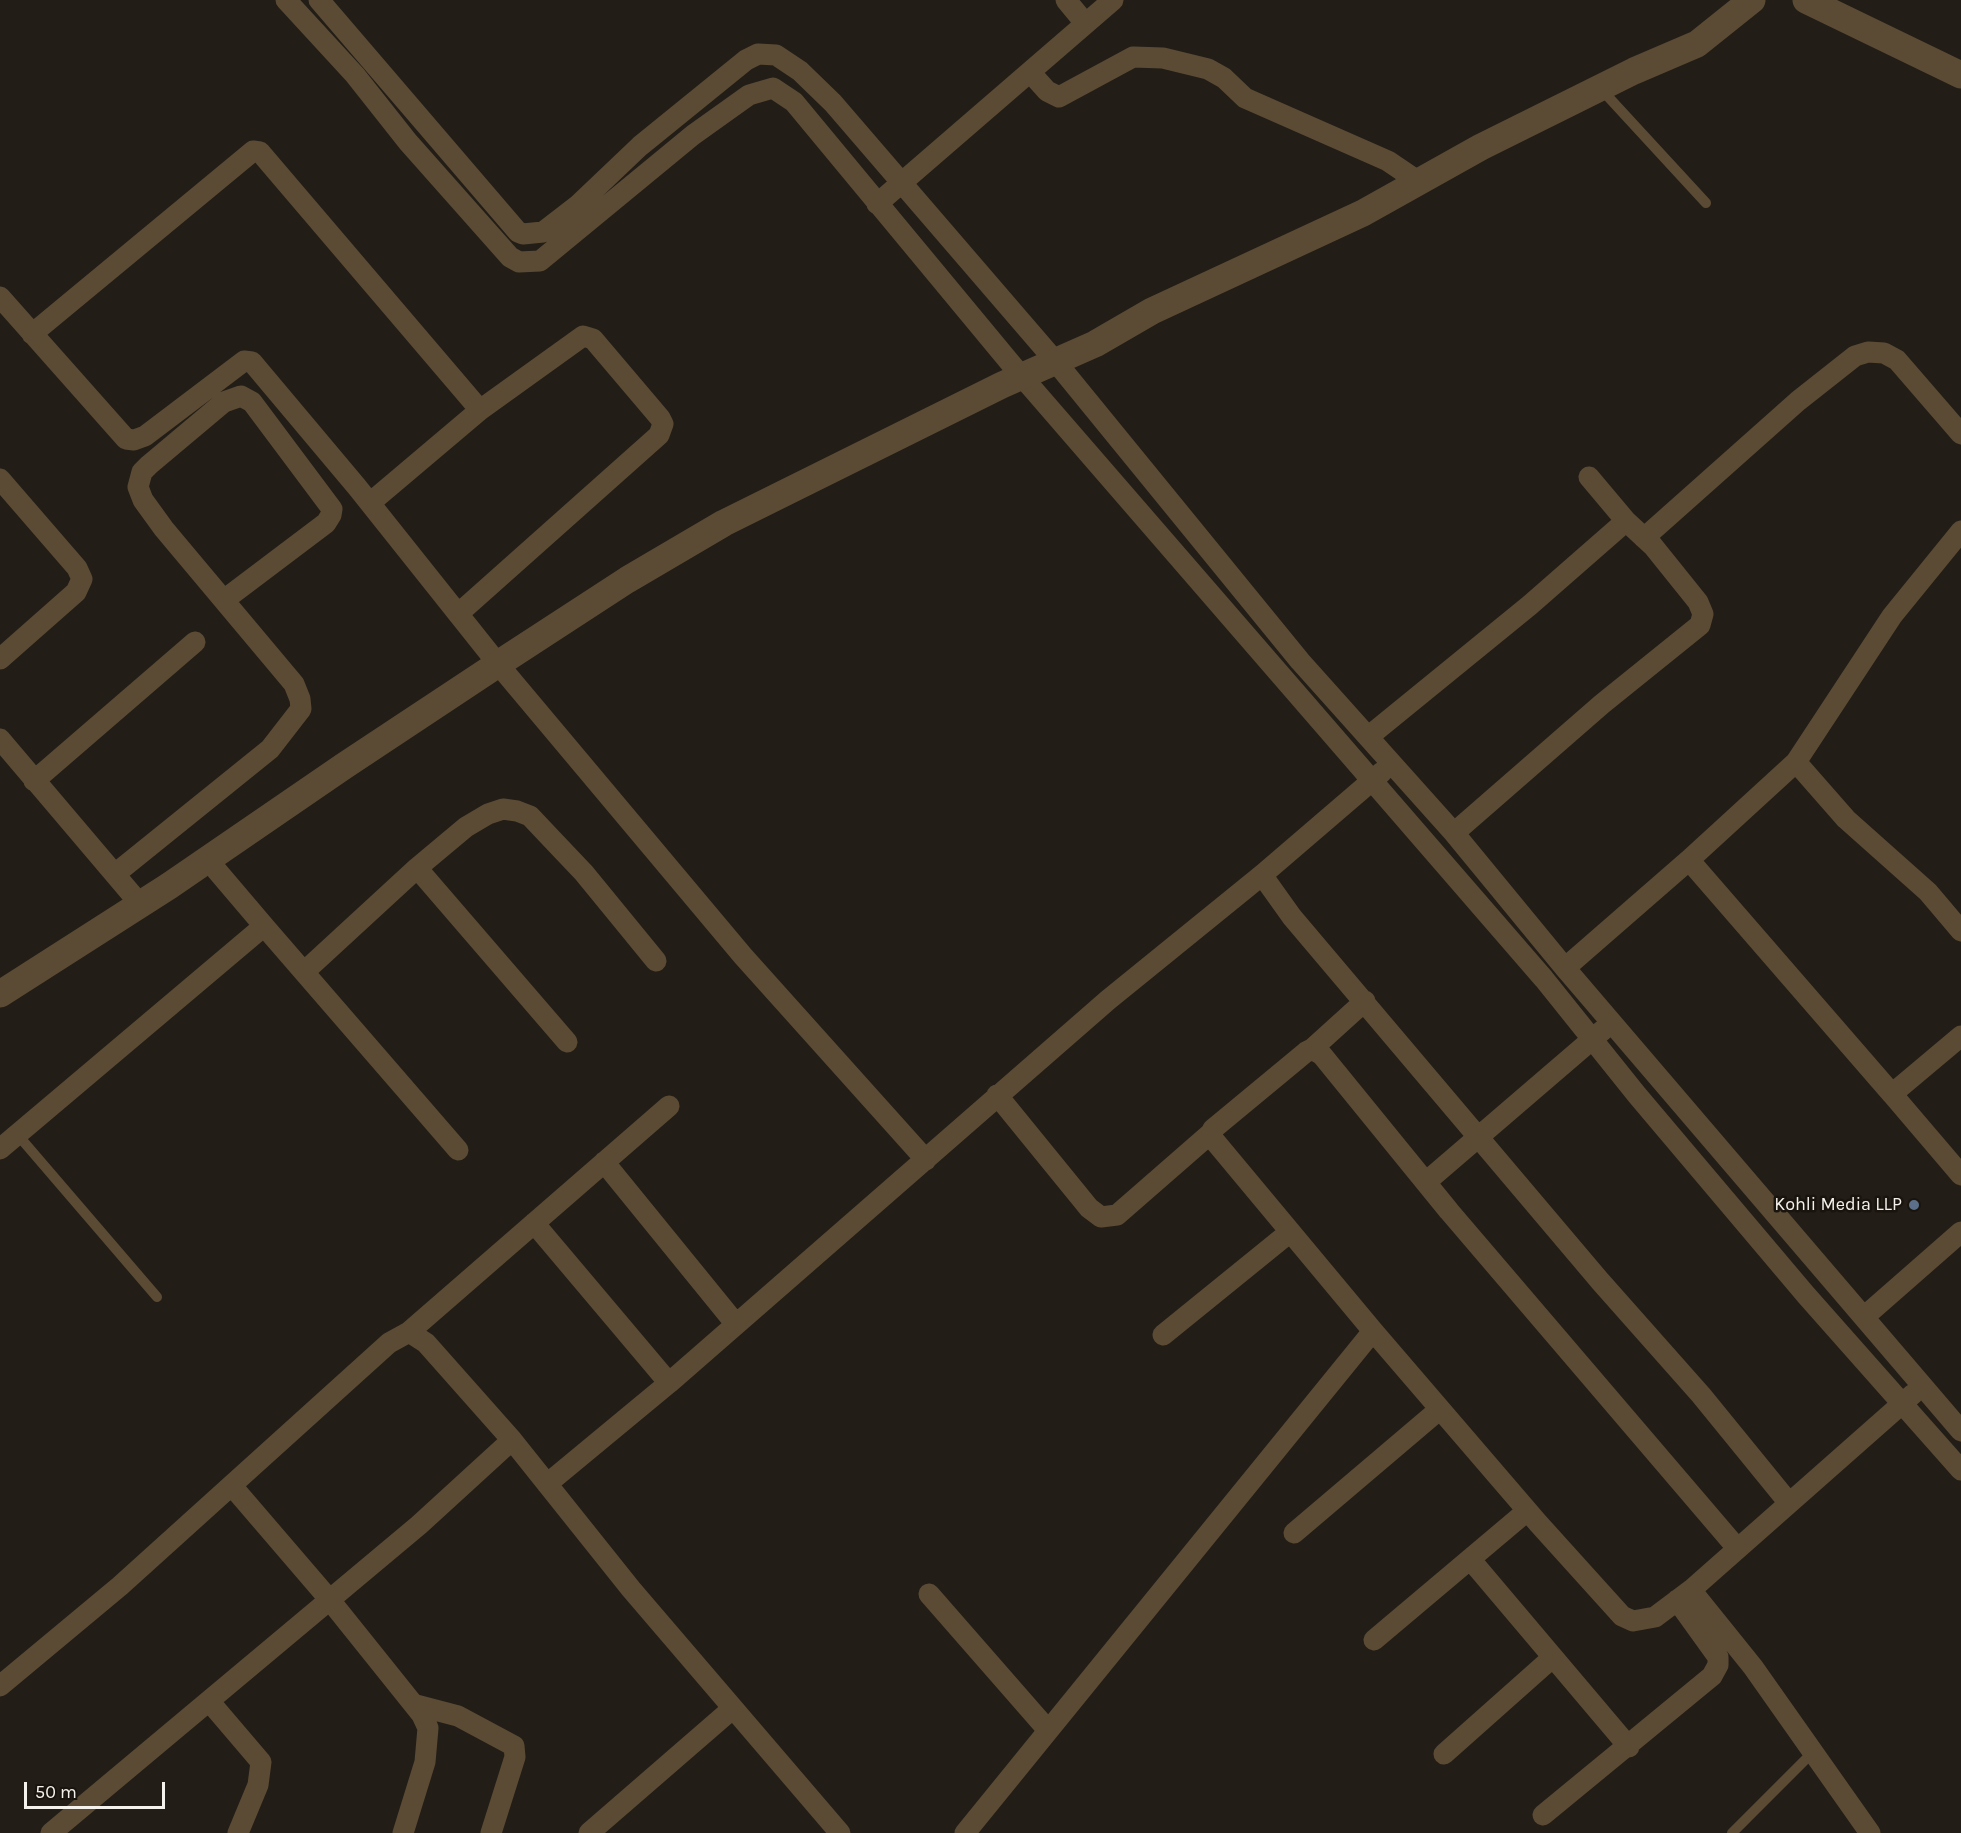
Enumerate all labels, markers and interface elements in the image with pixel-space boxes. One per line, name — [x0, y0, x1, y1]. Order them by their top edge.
place label: Kohli Media LLP — [1774, 1194, 1902, 1216]
marker: Kohli Media LLP — [1907, 1198, 1921, 1212]
scale bar — [27, 1770, 168, 1808]
text: 50 m — [35, 1781, 77, 1803]

